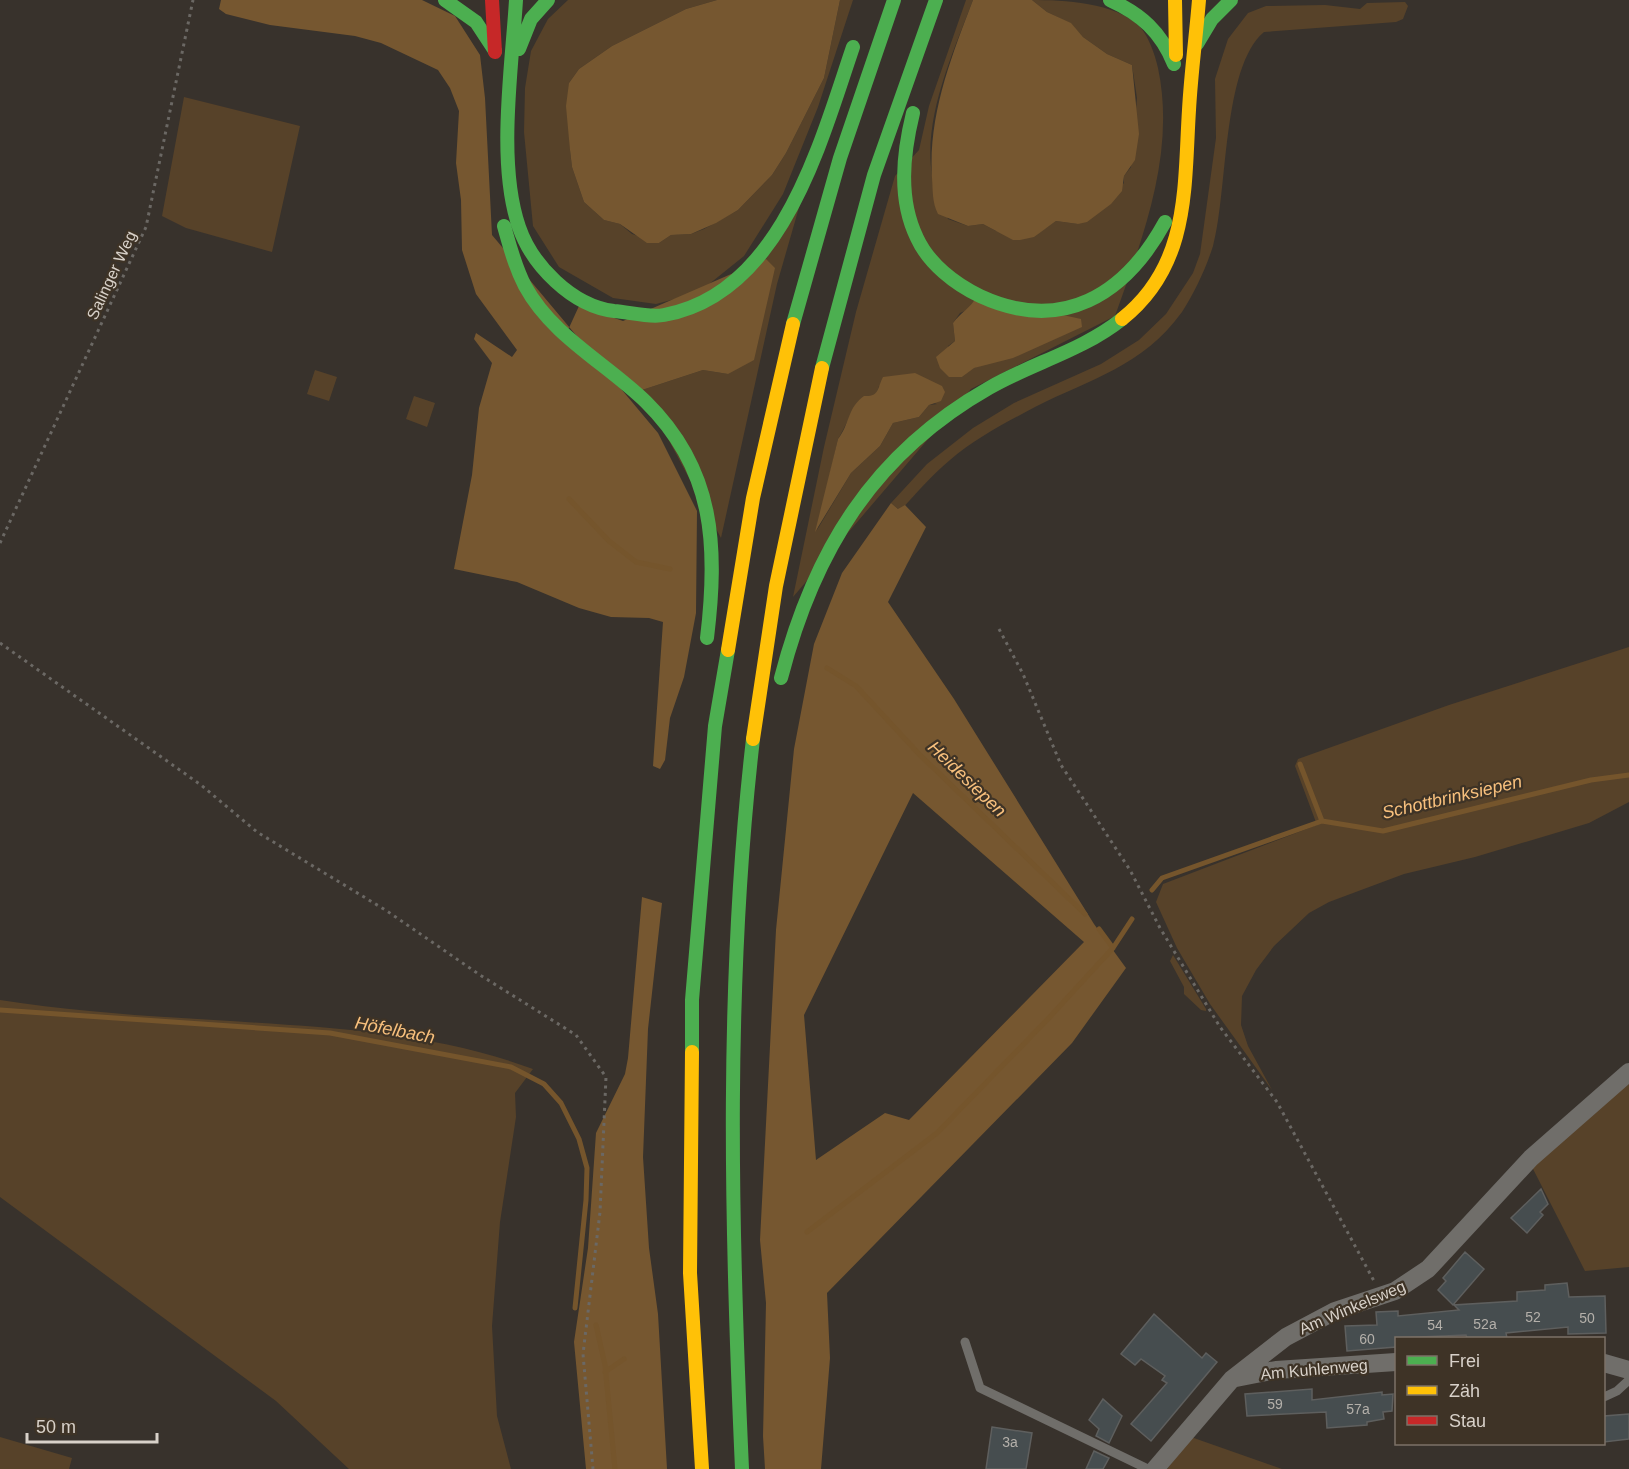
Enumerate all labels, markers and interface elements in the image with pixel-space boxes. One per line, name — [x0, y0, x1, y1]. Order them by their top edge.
street label: Salinger Weg — [84, 228, 139, 322]
water label: Heidesiepen — [924, 737, 1010, 821]
water label: Schottbrinksiepen — [1380, 771, 1524, 823]
water label: Höfelbach — [353, 1012, 437, 1048]
street label: Am Winkelsweg — [1296, 1277, 1408, 1338]
house number: 52 — [1525, 1309, 1541, 1325]
house number: 50 — [1579, 1310, 1595, 1326]
house number: 52a — [1473, 1316, 1497, 1332]
house number: 54 — [1427, 1317, 1443, 1333]
house number: 60 — [1359, 1331, 1375, 1347]
legend — [1395, 1337, 1605, 1445]
text: Frei — [1449, 1351, 1480, 1371]
street label: Am Kuhlenweg — [1260, 1356, 1368, 1383]
text: Zäh — [1449, 1381, 1480, 1401]
house number: 59 — [1267, 1396, 1283, 1412]
house number: 57a — [1346, 1401, 1370, 1417]
scale bar — [27, 1406, 158, 1444]
text: Stau — [1449, 1411, 1486, 1431]
text: 50 m — [36, 1417, 76, 1437]
house number: 3a — [1002, 1434, 1018, 1450]

